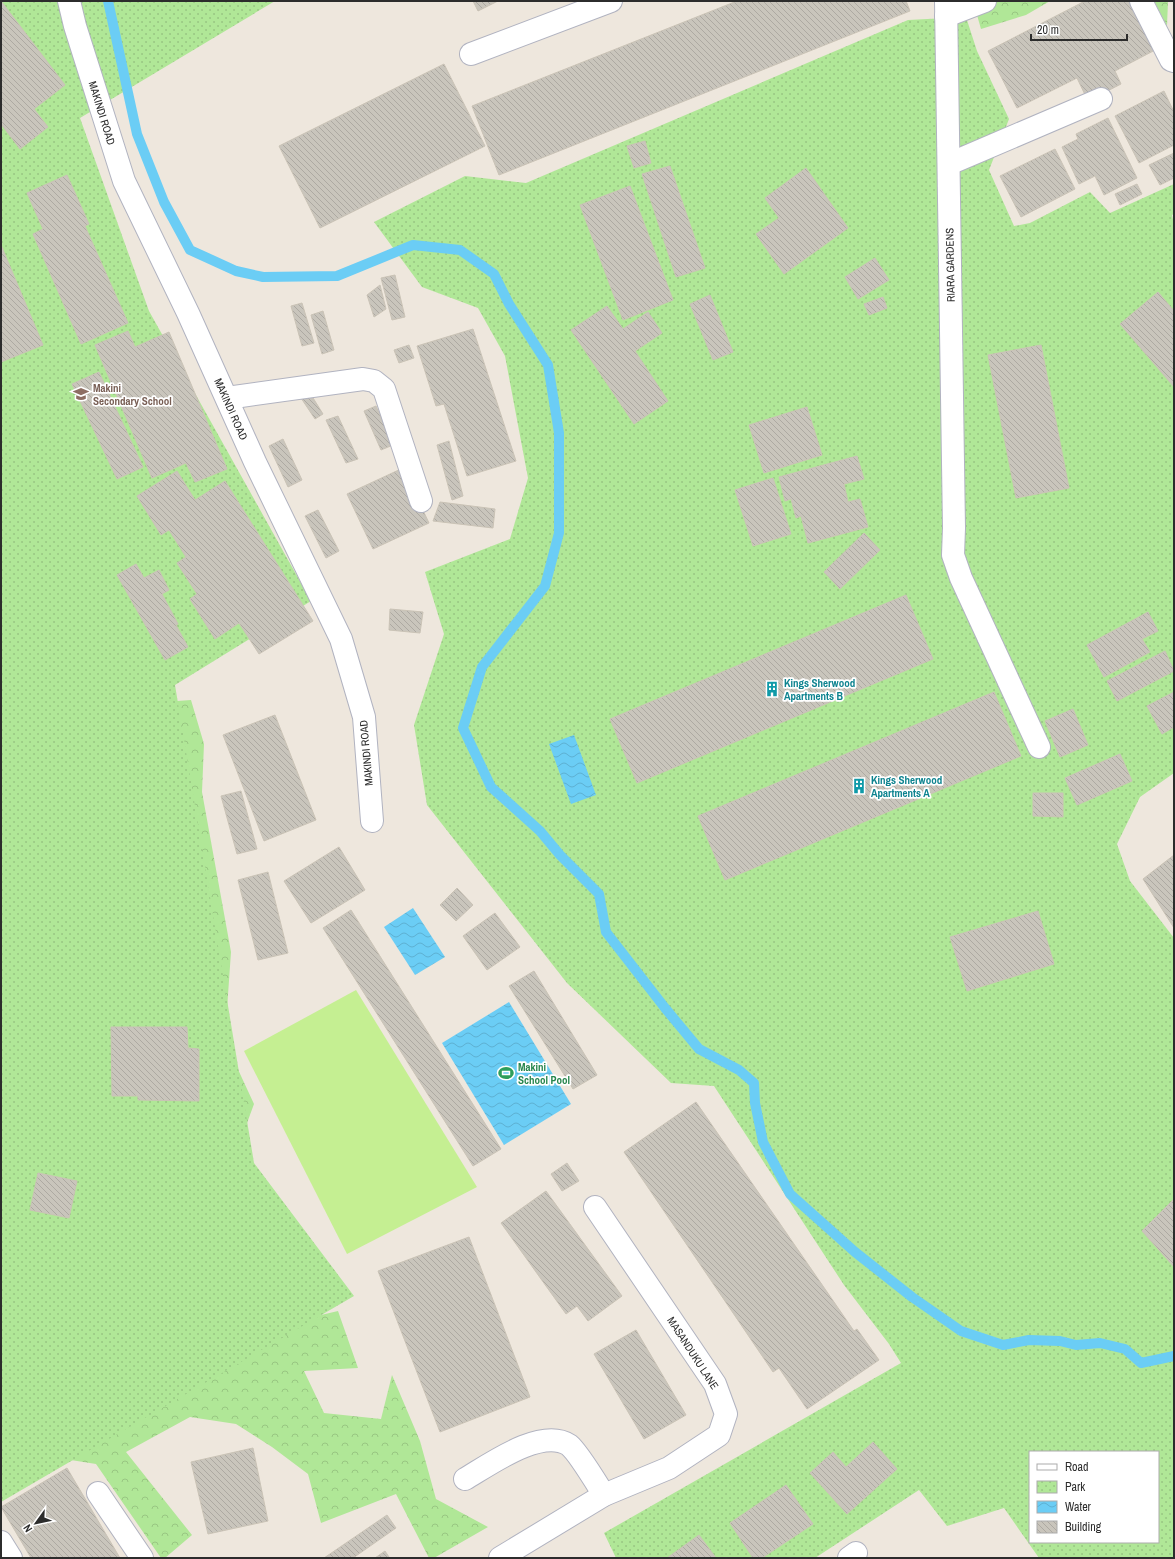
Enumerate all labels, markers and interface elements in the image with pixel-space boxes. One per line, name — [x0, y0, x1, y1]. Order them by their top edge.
scale bar — [1031, 16, 1127, 42]
text: 20 m — [1037, 22, 1059, 38]
street label: MAKINDI ROAD — [86, 79, 118, 147]
street label: RIARA GARDENS — [942, 228, 958, 302]
street label: MAKINDI ROAD — [211, 376, 251, 442]
place label: Makini Secondary School — [93, 381, 172, 408]
school or university icon: Makini Secondary School — [72, 385, 90, 403]
place label: Kings Sherwood Apartments B — [784, 676, 855, 703]
building icon: Kings Sherwood Apartments B — [763, 680, 781, 698]
street label: MAKINDI ROAD — [356, 719, 376, 787]
place label: Kings Sherwood Apartments A — [871, 773, 942, 800]
building icon: Kings Sherwood Apartments A — [850, 777, 868, 795]
place label: Makini School Pool — [518, 1060, 570, 1087]
sports icon: Makini School Pool — [497, 1064, 515, 1082]
street label: MASANDUKU LANE — [664, 1314, 722, 1392]
legend — [1029, 1451, 1159, 1543]
text: Road — [1065, 1459, 1089, 1475]
text: Park — [1065, 1479, 1085, 1495]
text: Water — [1065, 1499, 1092, 1515]
north arrow — [16, 1503, 56, 1543]
text: Building — [1065, 1519, 1102, 1535]
text: N — [20, 1522, 35, 1535]

